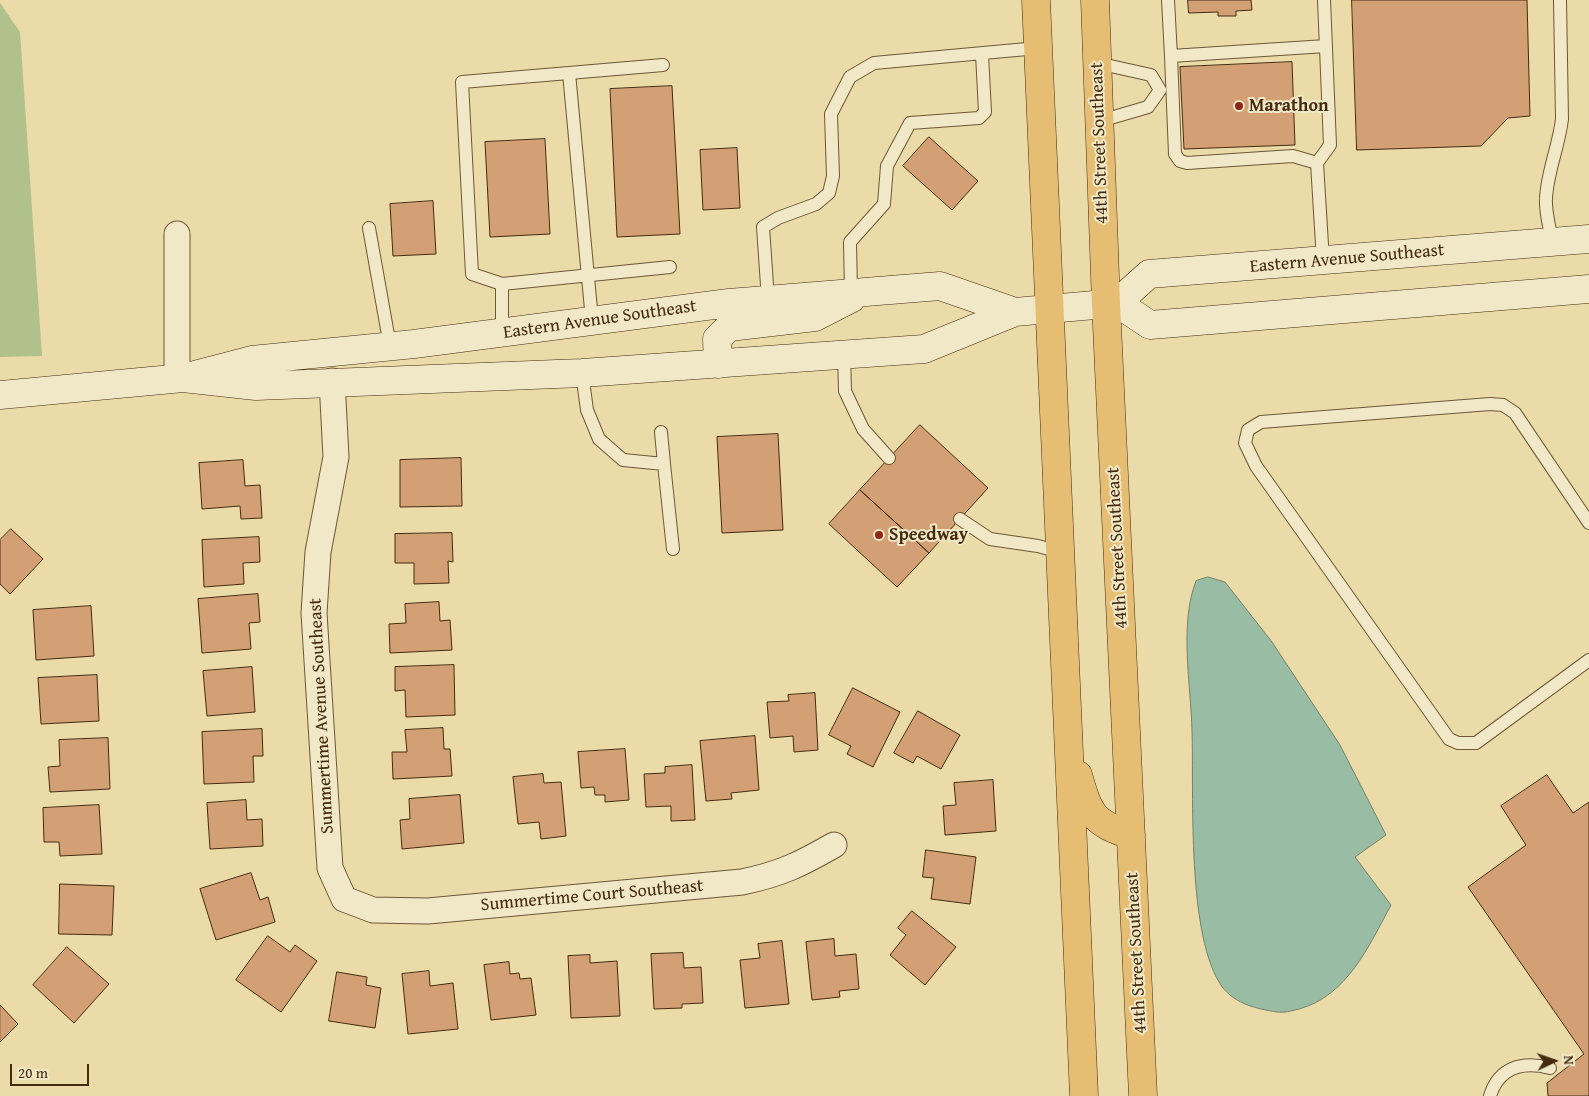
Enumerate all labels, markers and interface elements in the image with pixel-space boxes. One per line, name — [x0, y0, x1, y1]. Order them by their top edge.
street label: 44th Street Southeast — [1086, 62, 1114, 224]
place label: Marathon — [1249, 95, 1329, 117]
marker: Marathon — [1233, 100, 1245, 112]
street label: Eastern Avenue Southeast — [1249, 240, 1445, 278]
street label: Eastern Avenue Southeast — [502, 296, 698, 344]
street label: 44th Street Southeast — [1103, 467, 1133, 629]
place label: Speedway — [889, 524, 968, 546]
marker: Speedway — [873, 529, 885, 541]
street label: Summertime Avenue Southeast — [305, 597, 339, 835]
street label: 44th Street Southeast — [1122, 872, 1152, 1034]
street label: Summertime Court Southeast — [480, 876, 704, 916]
north arrow — [1529, 1036, 1579, 1086]
scale bar — [12, 1054, 91, 1086]
text: N — [1559, 1055, 1579, 1065]
text: 20 m — [18, 1062, 48, 1083]

